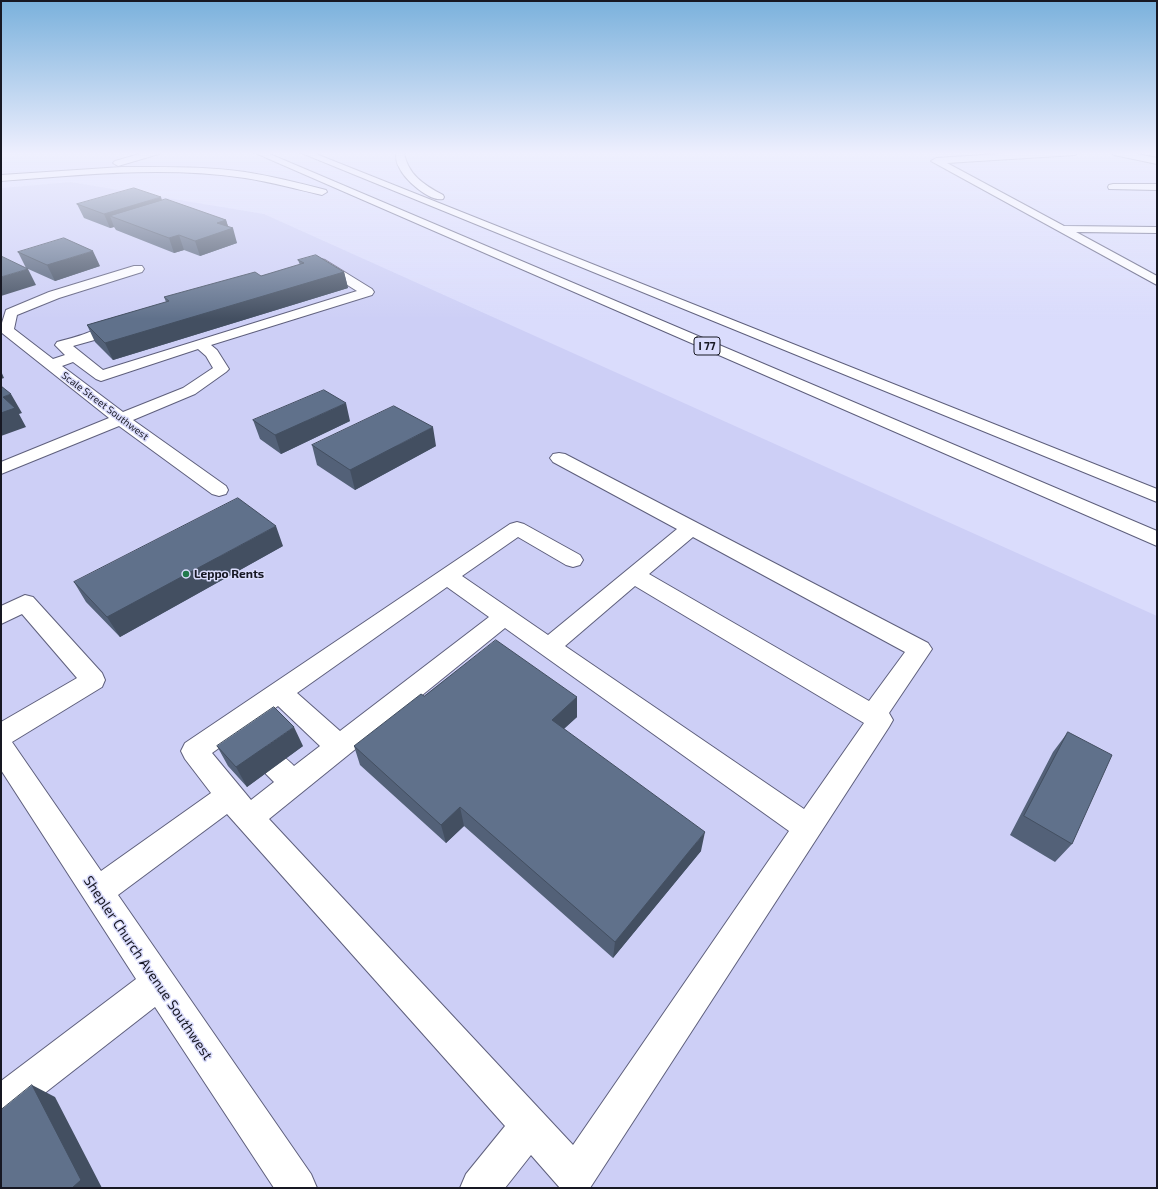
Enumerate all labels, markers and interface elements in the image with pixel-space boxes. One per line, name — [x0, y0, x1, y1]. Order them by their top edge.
road number: I 77 — [694, 337, 720, 355]
street label: Scale Street Southwest — [59, 369, 151, 443]
place label: Leppo Rents — [194, 567, 264, 581]
marker: Leppo Rents — [181, 569, 191, 579]
street label: Shepler Church Avenue Southwest — [80, 873, 216, 1063]

